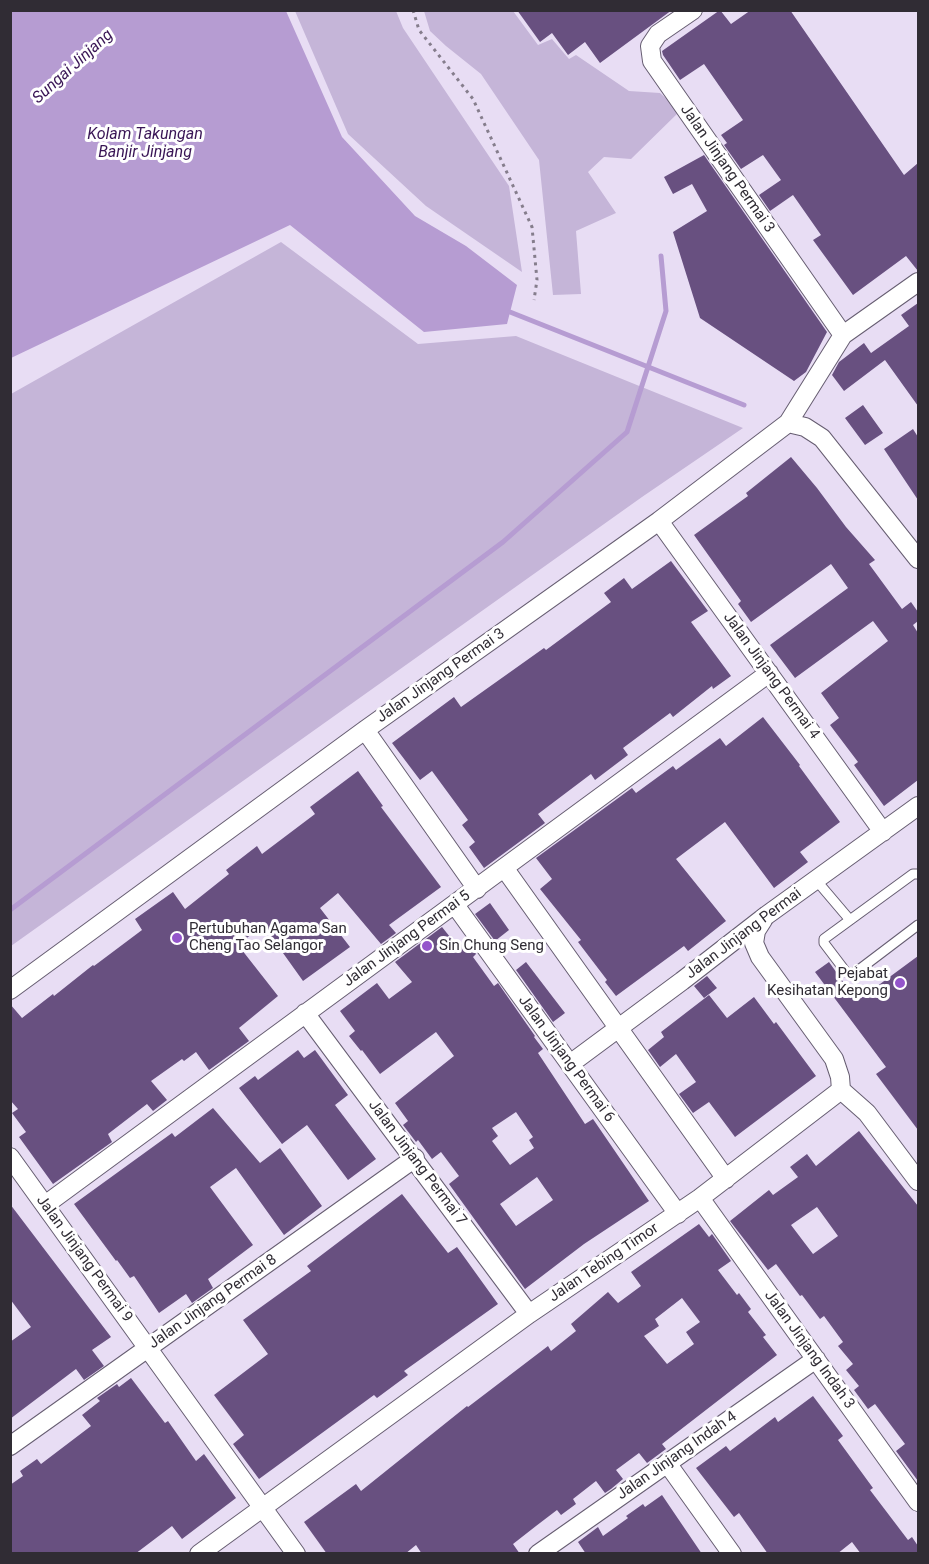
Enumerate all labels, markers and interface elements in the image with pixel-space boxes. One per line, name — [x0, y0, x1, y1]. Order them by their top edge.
water label: Sungai Jinjang — [29, 26, 117, 108]
street label: Jalan Jinjang Permai 3 — [676, 102, 778, 236]
water label: Kolam Takungan Banjir Jinjang — [87, 125, 203, 163]
street label: Jalan Jinjang Permai 4 — [719, 609, 823, 743]
street label: Jalan Jinjang Permai 3 — [374, 625, 508, 727]
street label: Jalan Jinjang Permai — [683, 885, 805, 983]
street label: Jalan Jinjang Permai 5 — [340, 887, 474, 991]
place label: Pertubuhan Agama San Cheng Tao Selangor — [189, 920, 347, 955]
marker: Pertubuhan Agama San Cheng Tao Selangor — [170, 931, 184, 945]
place label: Sin Chung Seng — [439, 937, 544, 955]
marker: Sin Chung Seng — [420, 939, 434, 953]
place label: Pejabat Kesihatan Kepong — [767, 965, 888, 1000]
marker: Pejabat Kesihatan Kepong — [893, 976, 907, 990]
street label: Jalan Jinjang Permai 6 — [514, 992, 618, 1126]
street label: Jalan Jinjang Permai 7 — [364, 1097, 470, 1229]
street label: Jalan Jinjang Permai 9 — [32, 1192, 136, 1326]
street label: Jalan Tebing Timor — [546, 1220, 662, 1306]
street label: Jalan Jinjang Permai 8 — [146, 1251, 280, 1353]
street label: Jalan Jinjang Indah 3 — [760, 1287, 858, 1413]
street label: Jalan Jinjang Indah 4 — [614, 1408, 740, 1504]

